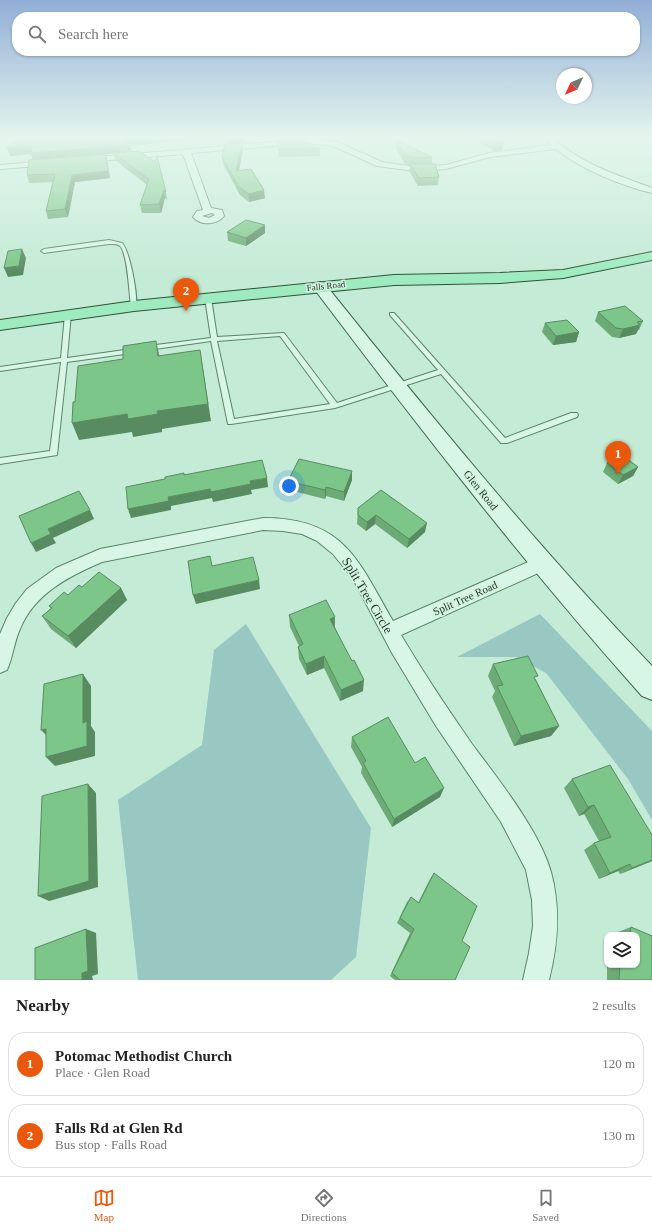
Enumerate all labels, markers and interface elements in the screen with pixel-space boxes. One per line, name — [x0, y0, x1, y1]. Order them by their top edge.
search box — [12, 12, 640, 56]
icon: search — [26, 23, 48, 45]
text: Search here — [58, 26, 128, 42]
north arrow — [556, 68, 592, 104]
pin: 2 — [173, 278, 199, 311]
street label: Falls Road — [306, 279, 346, 293]
pin: 1 — [605, 441, 631, 474]
street label: Glen Road — [461, 468, 501, 513]
your location — [279, 476, 299, 496]
street label: Split Tree Circle — [339, 555, 396, 636]
street label: Split Tree Road — [431, 578, 499, 618]
map controls — [604, 932, 640, 968]
button: layers — [604, 932, 640, 968]
text: Nearby — [16, 996, 70, 1015]
text: 2 results — [592, 998, 636, 1013]
text: Potomac Methodist Church — [55, 1048, 232, 1064]
text: 1 — [27, 1056, 33, 1071]
text: 120 m — [602, 1056, 635, 1071]
text: Place · Glen Road — [55, 1065, 150, 1080]
text: Falls Rd at Glen Rd — [55, 1120, 183, 1136]
text: 2 — [27, 1128, 33, 1143]
text: 130 m — [602, 1128, 635, 1143]
text: Bus stop · Falls Road — [55, 1137, 167, 1152]
tab: Map — [93, 1187, 115, 1223]
tab: Directions — [301, 1187, 346, 1223]
tab: Saved — [532, 1187, 559, 1223]

